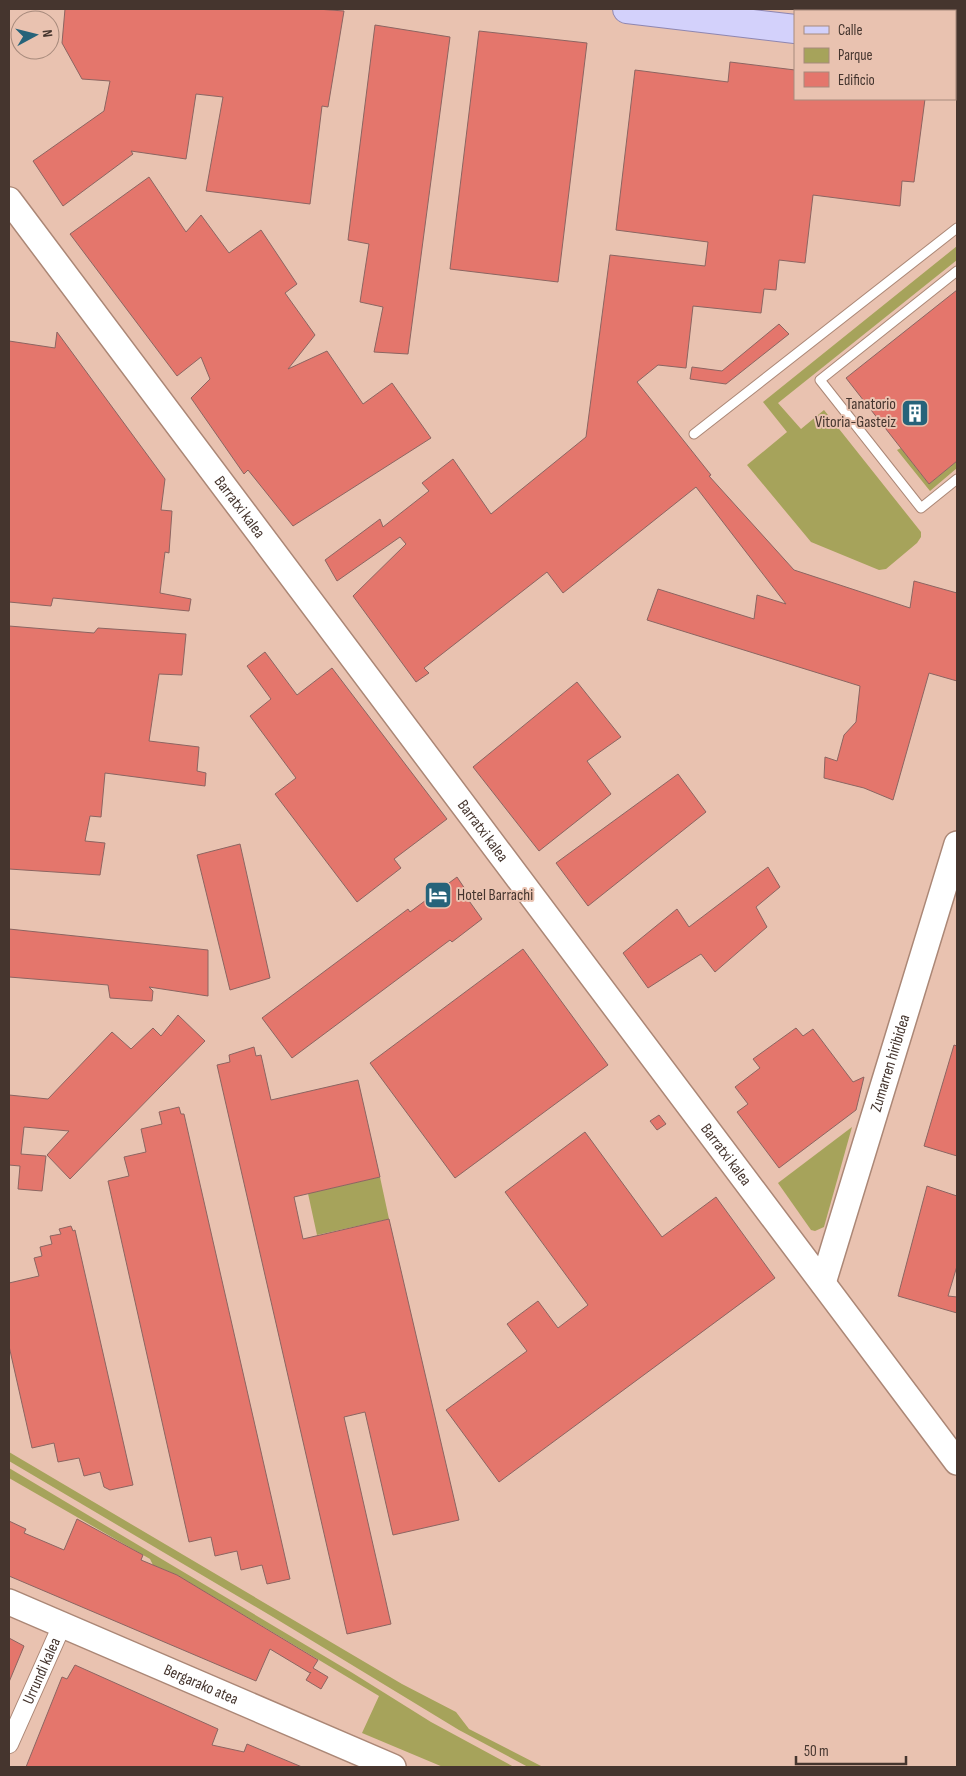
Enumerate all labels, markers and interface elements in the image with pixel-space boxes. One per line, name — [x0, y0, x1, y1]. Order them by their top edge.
north arrow — [10, 10, 60, 60]
legend — [794, 10, 956, 100]
text: Calle — [838, 21, 862, 40]
text: N — [39, 29, 56, 38]
text: Parque — [838, 46, 873, 65]
text: Edificio — [838, 71, 875, 90]
place label: Tanatorio Vitoria-Gasteiz — [815, 395, 896, 432]
building icon: Tanatorio Vitoria-Gasteiz — [900, 398, 930, 428]
street label: Barratxi kalea — [210, 472, 269, 542]
street label: Barratxi kalea — [453, 796, 512, 866]
hotel icon: Hotel Barrachi — [423, 880, 453, 910]
place label: Hotel Barrachi — [457, 886, 533, 905]
street label: Zumarren hiribidea — [866, 1012, 914, 1114]
street label: Barratxi kalea — [697, 1120, 756, 1189]
street label: Urrundi kalea — [18, 1635, 65, 1707]
street label: Bergarako atea — [161, 1660, 241, 1709]
scale bar — [796, 1734, 906, 1766]
text: 50 m — [804, 1742, 829, 1761]

